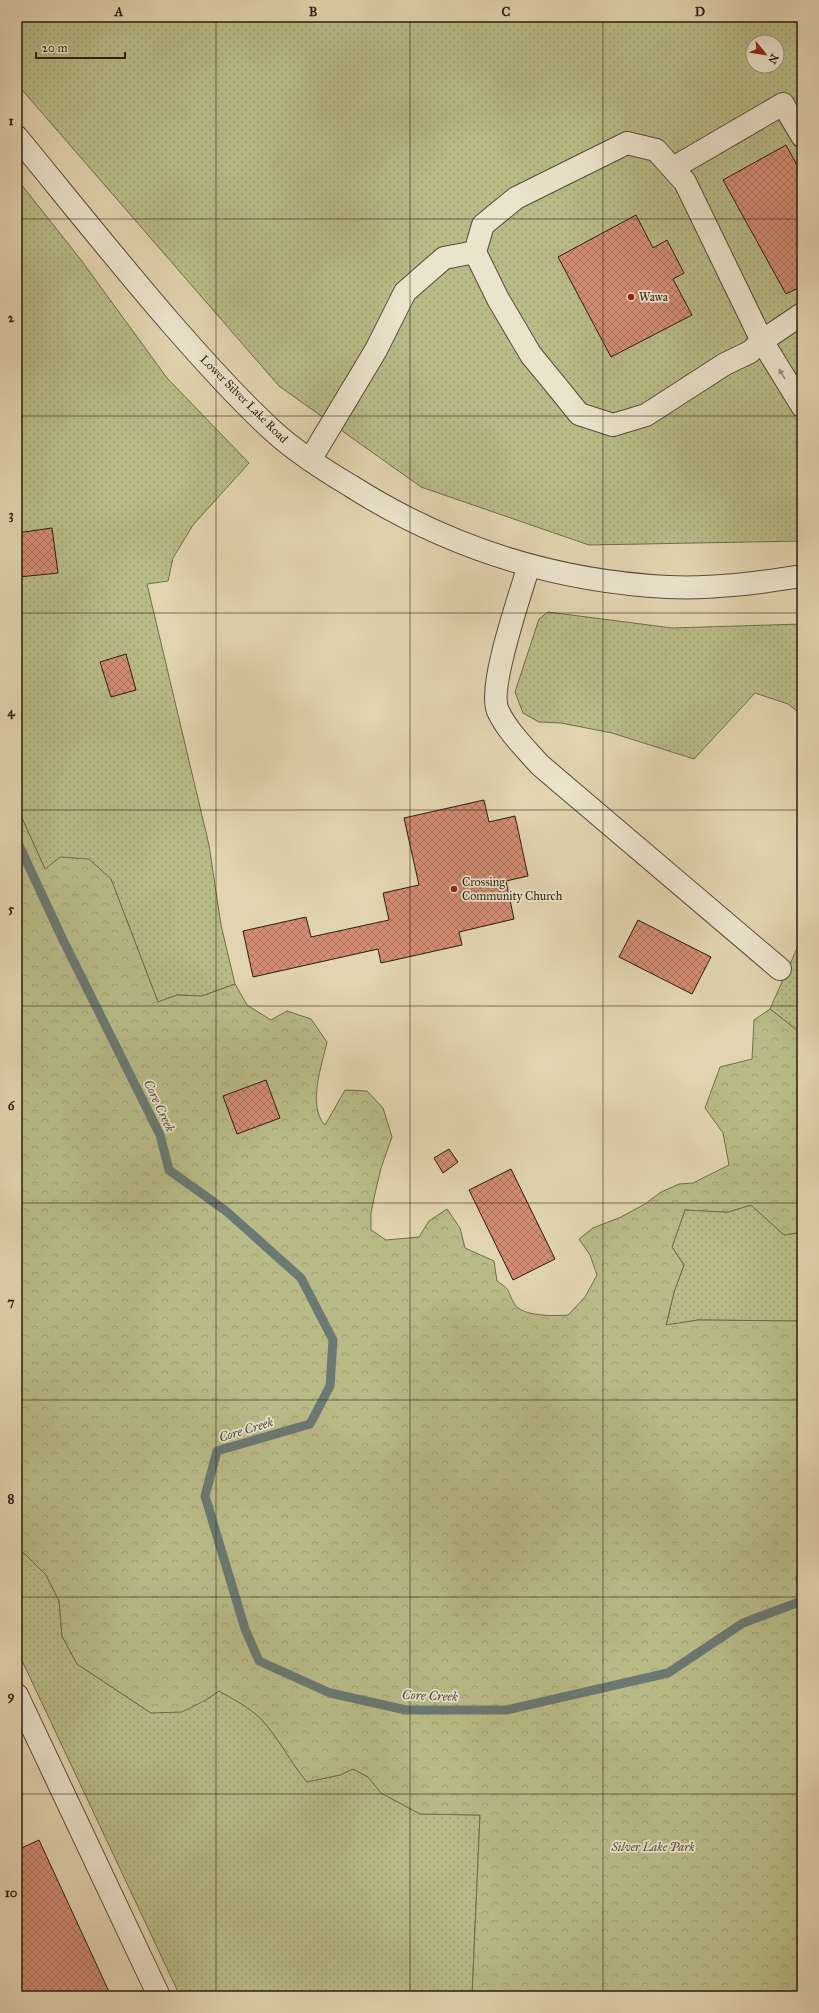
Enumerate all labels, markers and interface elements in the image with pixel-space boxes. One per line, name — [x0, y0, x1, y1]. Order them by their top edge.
text: A — [114, 4, 124, 20]
text: B — [309, 4, 318, 20]
text: C — [502, 4, 511, 20]
text: D — [695, 4, 705, 20]
scale bar — [36, 34, 125, 60]
north arrow — [745, 34, 785, 74]
text: 20 m — [42, 41, 68, 55]
text: N — [765, 51, 781, 67]
text: 1 — [8, 113, 14, 129]
place label: Wawa — [639, 290, 669, 304]
marker: Wawa — [626, 292, 636, 302]
text: 2 — [8, 310, 15, 326]
street label: Lower Silver Lake Road — [197, 352, 291, 446]
one-way arrow — [779, 368, 786, 380]
text: 3 — [8, 507, 14, 523]
text: 4 — [7, 704, 15, 720]
place label: Crossing Community Church — [462, 875, 563, 903]
marker: Crossing Community Church — [449, 884, 459, 894]
text: 5 — [8, 901, 15, 917]
water label: Core Creek — [140, 1077, 178, 1135]
text: 6 — [8, 1098, 16, 1114]
text: 7 — [8, 1294, 15, 1310]
water label: Core Creek — [217, 1414, 275, 1446]
text: 8 — [8, 1491, 15, 1507]
water label: Core Creek — [402, 1687, 458, 1705]
text: 9 — [8, 1688, 15, 1704]
park label: Silver Lake Park — [610, 1840, 695, 1854]
text: 10 — [5, 1885, 18, 1901]

